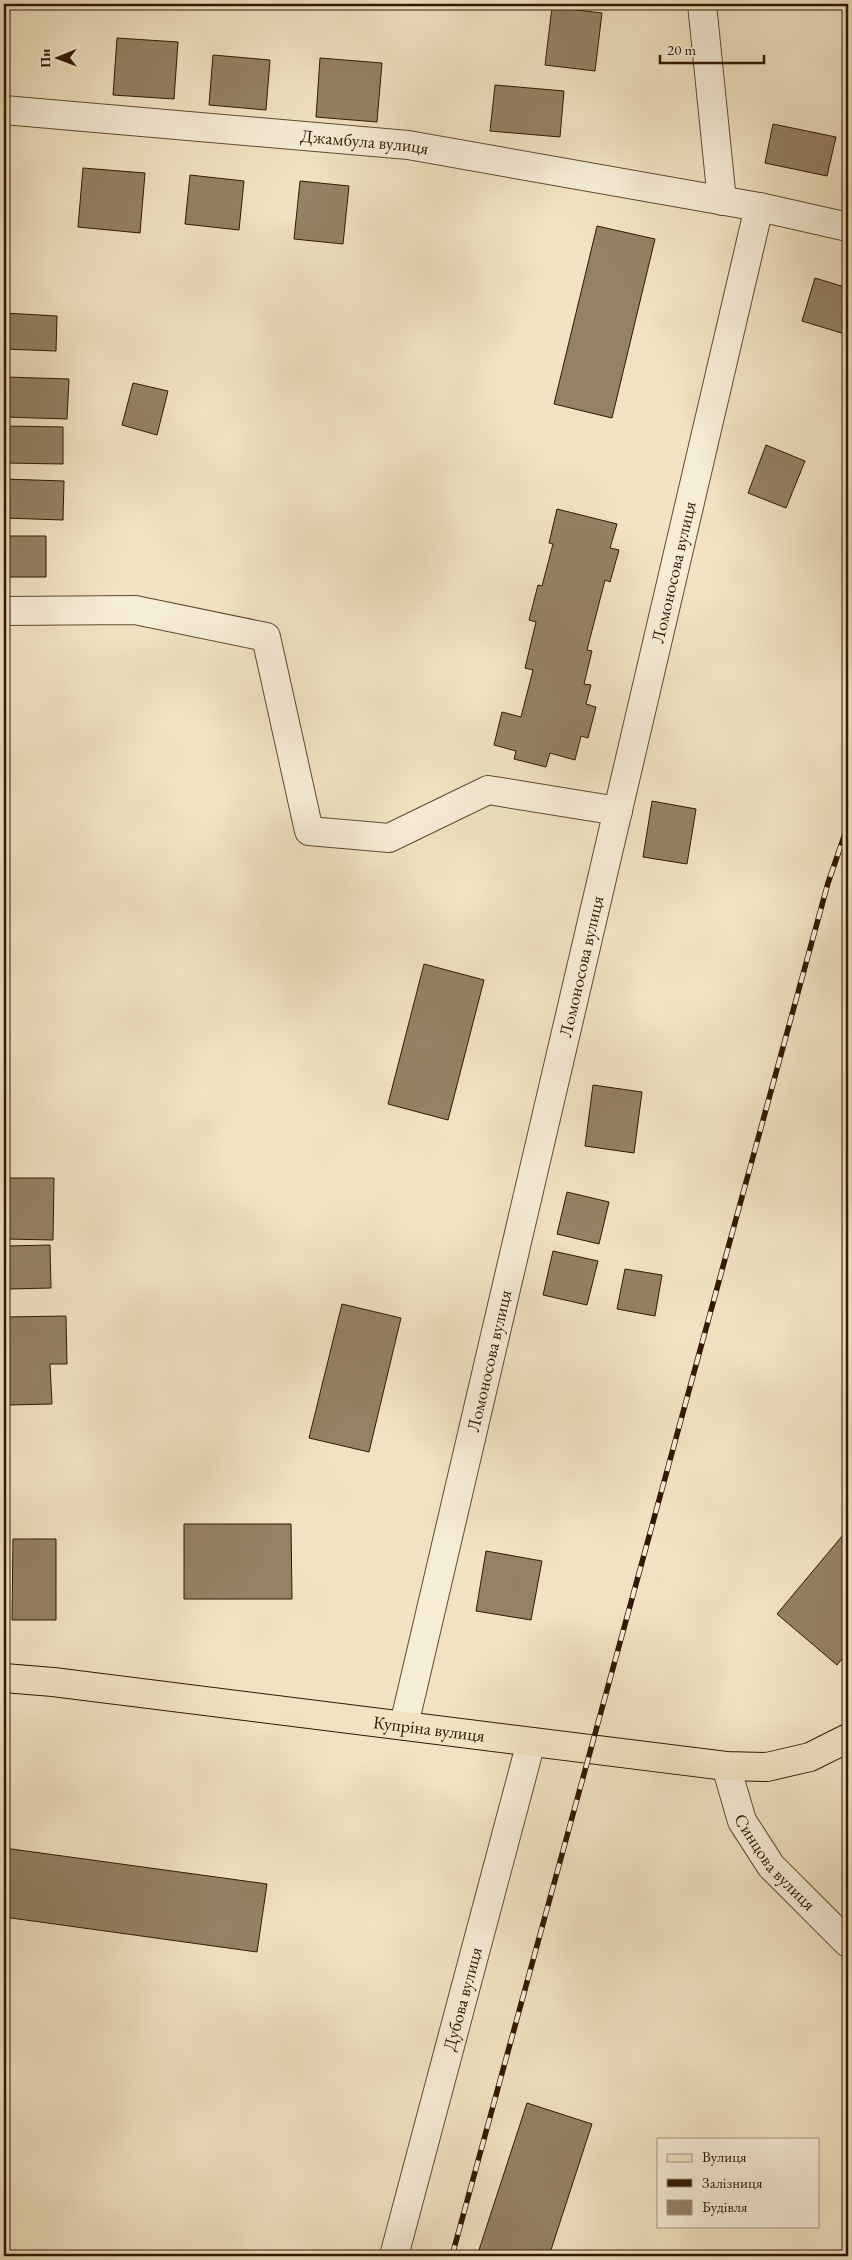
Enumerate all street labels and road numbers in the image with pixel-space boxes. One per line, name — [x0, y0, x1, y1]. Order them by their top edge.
street label: Джамбула вулиця — [300, 124, 431, 159]
street label: Ломоносова вулиця — [645, 499, 701, 645]
street label: Ломоносова вулиця — [553, 893, 609, 1039]
street label: Ломоносова вулиця — [461, 1288, 516, 1434]
street label: Купріна вулиця — [372, 1710, 486, 1747]
street label: Синцова вулиця — [730, 1811, 821, 1915]
street label: Дубова вулиця — [437, 1944, 487, 2053]

